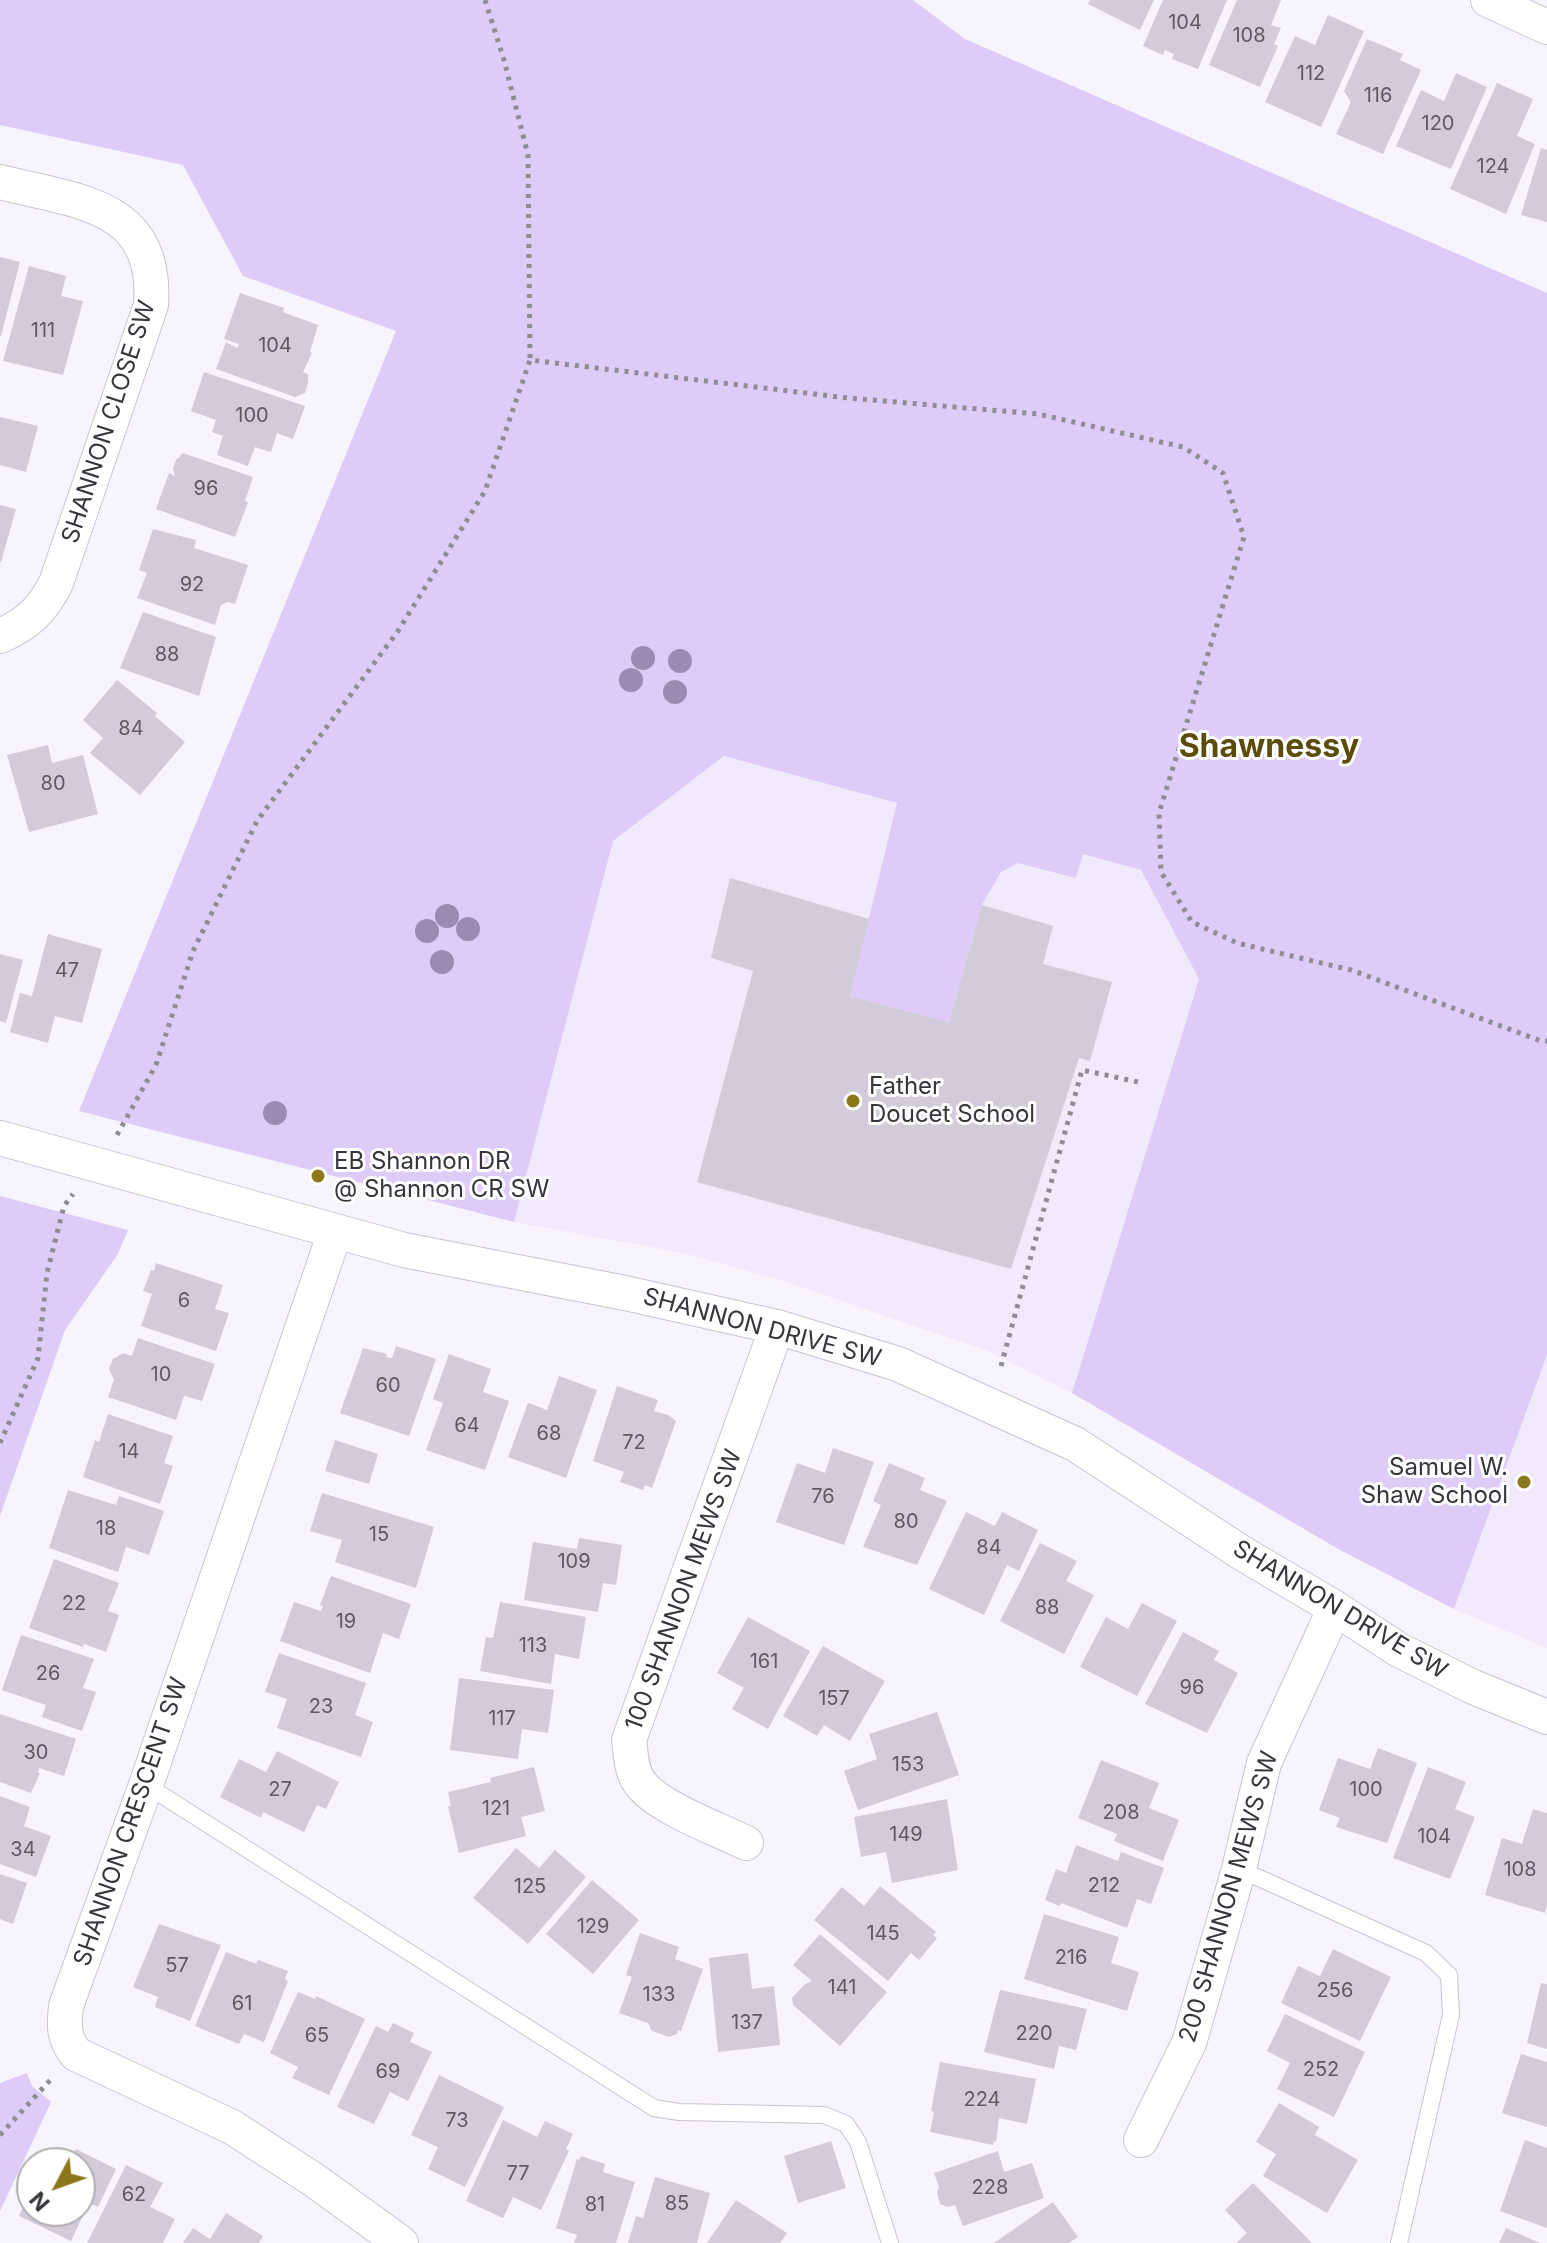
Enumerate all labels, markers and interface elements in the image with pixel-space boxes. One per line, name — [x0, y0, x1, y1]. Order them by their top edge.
house number: 104 — [1168, 11, 1202, 35]
house number: 108 — [1232, 24, 1266, 48]
house number: 112 — [1297, 62, 1325, 86]
house number: 116 — [1364, 84, 1392, 108]
house number: 120 — [1422, 112, 1454, 136]
house number: 124 — [1477, 155, 1509, 179]
street label: SHANNON CLOSE SW — [56, 297, 162, 547]
house number: 111 — [31, 319, 55, 343]
house number: 104 — [258, 334, 292, 358]
house number: 100 — [235, 404, 269, 428]
house number: 96 — [194, 477, 218, 501]
house number: 92 — [180, 573, 204, 597]
house number: 88 — [155, 643, 179, 667]
house number: 84 — [118, 717, 144, 741]
district label: Shawnessy — [1179, 728, 1359, 766]
house number: 80 — [41, 772, 65, 796]
house number: 47 — [55, 959, 79, 983]
place label: Father Doucet School — [869, 1073, 1035, 1129]
marker: Father Doucet School — [844, 1092, 862, 1110]
place label: EB Shannon DR @ Shannon CR SW — [334, 1148, 549, 1204]
marker: EB Shannon DR @ Shannon CR SW — [309, 1167, 327, 1185]
street label: SHANNON DRIVE SW — [640, 1282, 884, 1374]
house number: 6 — [178, 1289, 190, 1313]
house number: 10 — [151, 1363, 171, 1387]
house number: 60 — [375, 1374, 401, 1398]
house number: 64 — [454, 1414, 480, 1438]
house number: 68 — [537, 1422, 561, 1446]
house number: 72 — [622, 1431, 646, 1455]
house number: 14 — [118, 1440, 140, 1464]
street label: 100 SHANNON MEWS SW — [620, 1446, 748, 1734]
place label: Samuel W. Shaw School — [1361, 1454, 1508, 1510]
marker: Samuel W. Shaw School — [1515, 1473, 1533, 1491]
house number: 76 — [811, 1485, 835, 1509]
house number: 80 — [894, 1510, 918, 1534]
house number: 18 — [96, 1517, 116, 1541]
house number: 15 — [369, 1523, 389, 1547]
street label: SHANNON DRIVE SW — [1228, 1535, 1452, 1685]
house number: 84 — [976, 1536, 1002, 1560]
house number: 109 — [557, 1550, 591, 1574]
house number: 22 — [62, 1592, 86, 1616]
house number: 88 — [1035, 1596, 1059, 1620]
house number: 19 — [336, 1610, 356, 1634]
house number: 113 — [519, 1634, 547, 1658]
house number: 161 — [750, 1650, 778, 1674]
house number: 26 — [36, 1662, 60, 1686]
street label: SHANNON CRESCENT SW — [68, 1674, 194, 1970]
house number: 96 — [1180, 1676, 1204, 1700]
house number: 157 — [818, 1687, 850, 1711]
house number: 23 — [309, 1695, 333, 1719]
house number: 117 — [488, 1707, 516, 1731]
house number: 30 — [24, 1741, 48, 1765]
street label: 200 SHANNON MEWS SW — [1174, 1748, 1284, 2046]
house number: 153 — [892, 1753, 924, 1777]
house number: 27 — [268, 1778, 292, 1802]
house number: 100 — [1349, 1778, 1383, 1802]
house number: 121 — [482, 1797, 510, 1821]
house number: 208 — [1102, 1801, 1140, 1825]
house number: 149 — [889, 1823, 923, 1847]
house number: 104 — [1417, 1825, 1451, 1849]
house number: 34 — [10, 1838, 36, 1862]
house number: 108 — [1503, 1858, 1537, 1882]
house number: 212 — [1088, 1874, 1120, 1898]
house number: 125 — [514, 1875, 546, 1899]
house number: 129 — [577, 1915, 609, 1939]
house number: 145 — [866, 1922, 900, 1946]
house number: 216 — [1055, 1946, 1087, 1970]
house number: 57 — [165, 1954, 189, 1978]
house number: 141 — [828, 1976, 856, 2000]
house number: 256 — [1317, 1979, 1353, 2003]
house number: 133 — [643, 1983, 675, 2007]
house number: 61 — [232, 1992, 252, 2016]
house number: 137 — [731, 2011, 763, 2035]
house number: 220 — [1015, 2022, 1053, 2046]
house number: 65 — [305, 2024, 329, 2048]
house number: 252 — [1303, 2058, 1339, 2082]
house number: 69 — [376, 2060, 400, 2084]
house number: 224 — [963, 2088, 1001, 2112]
house number: 73 — [445, 2109, 469, 2133]
north arrow — [16, 2147, 96, 2227]
house number: 77 — [506, 2162, 530, 2186]
house number: 228 — [972, 2176, 1008, 2200]
house number: 62 — [122, 2183, 146, 2207]
text: N — [24, 2187, 55, 2216]
house number: 85 — [665, 2192, 689, 2216]
house number: 81 — [585, 2193, 605, 2217]

